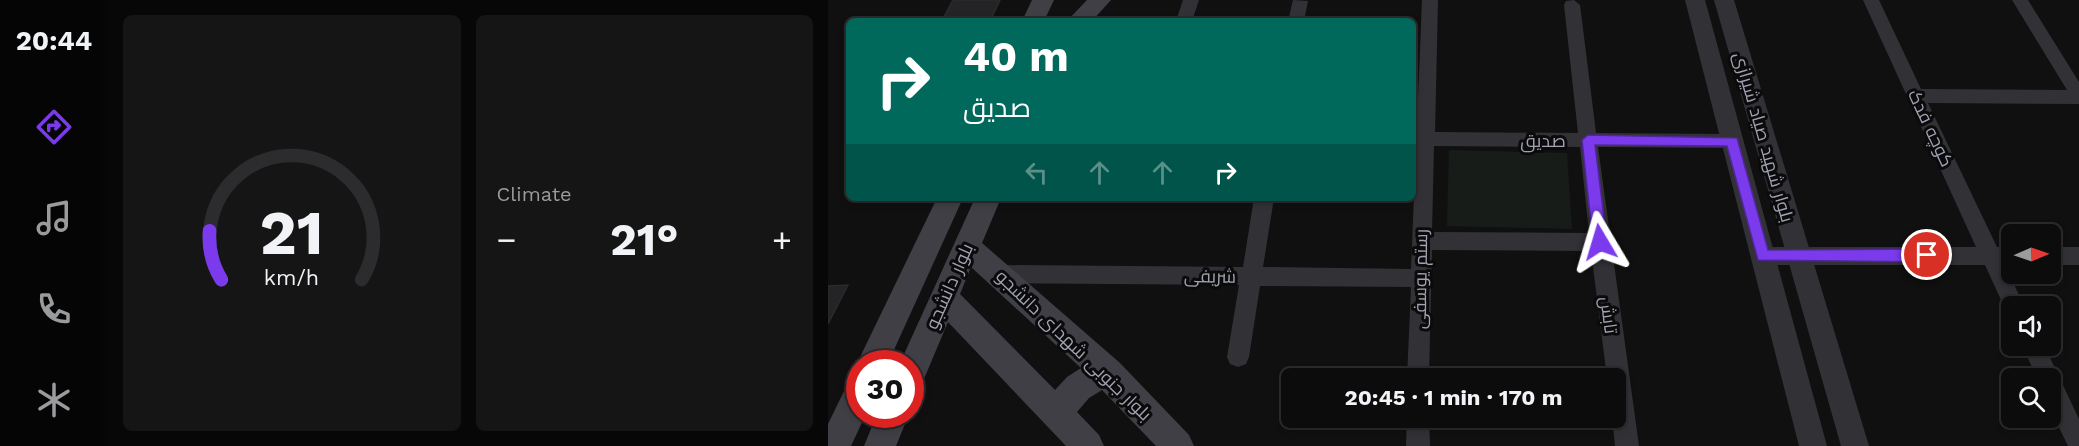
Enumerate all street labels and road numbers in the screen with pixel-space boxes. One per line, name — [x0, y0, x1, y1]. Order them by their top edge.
street label: بلوار شهید صیاد شیرازی — [1729, 50, 1798, 225]
street label: کوچه فدک — [1902, 86, 1958, 171]
street label: صدیق — [1520, 130, 1566, 153]
street label: رستم یوسفی — [1409, 229, 1433, 329]
street label: بلوار دانشجو — [921, 240, 978, 332]
street label: بلوار جنوبی شهدای دانشجو — [991, 265, 1156, 425]
street label: شریفی — [1184, 265, 1236, 288]
street label: تابش — [1595, 295, 1622, 335]

